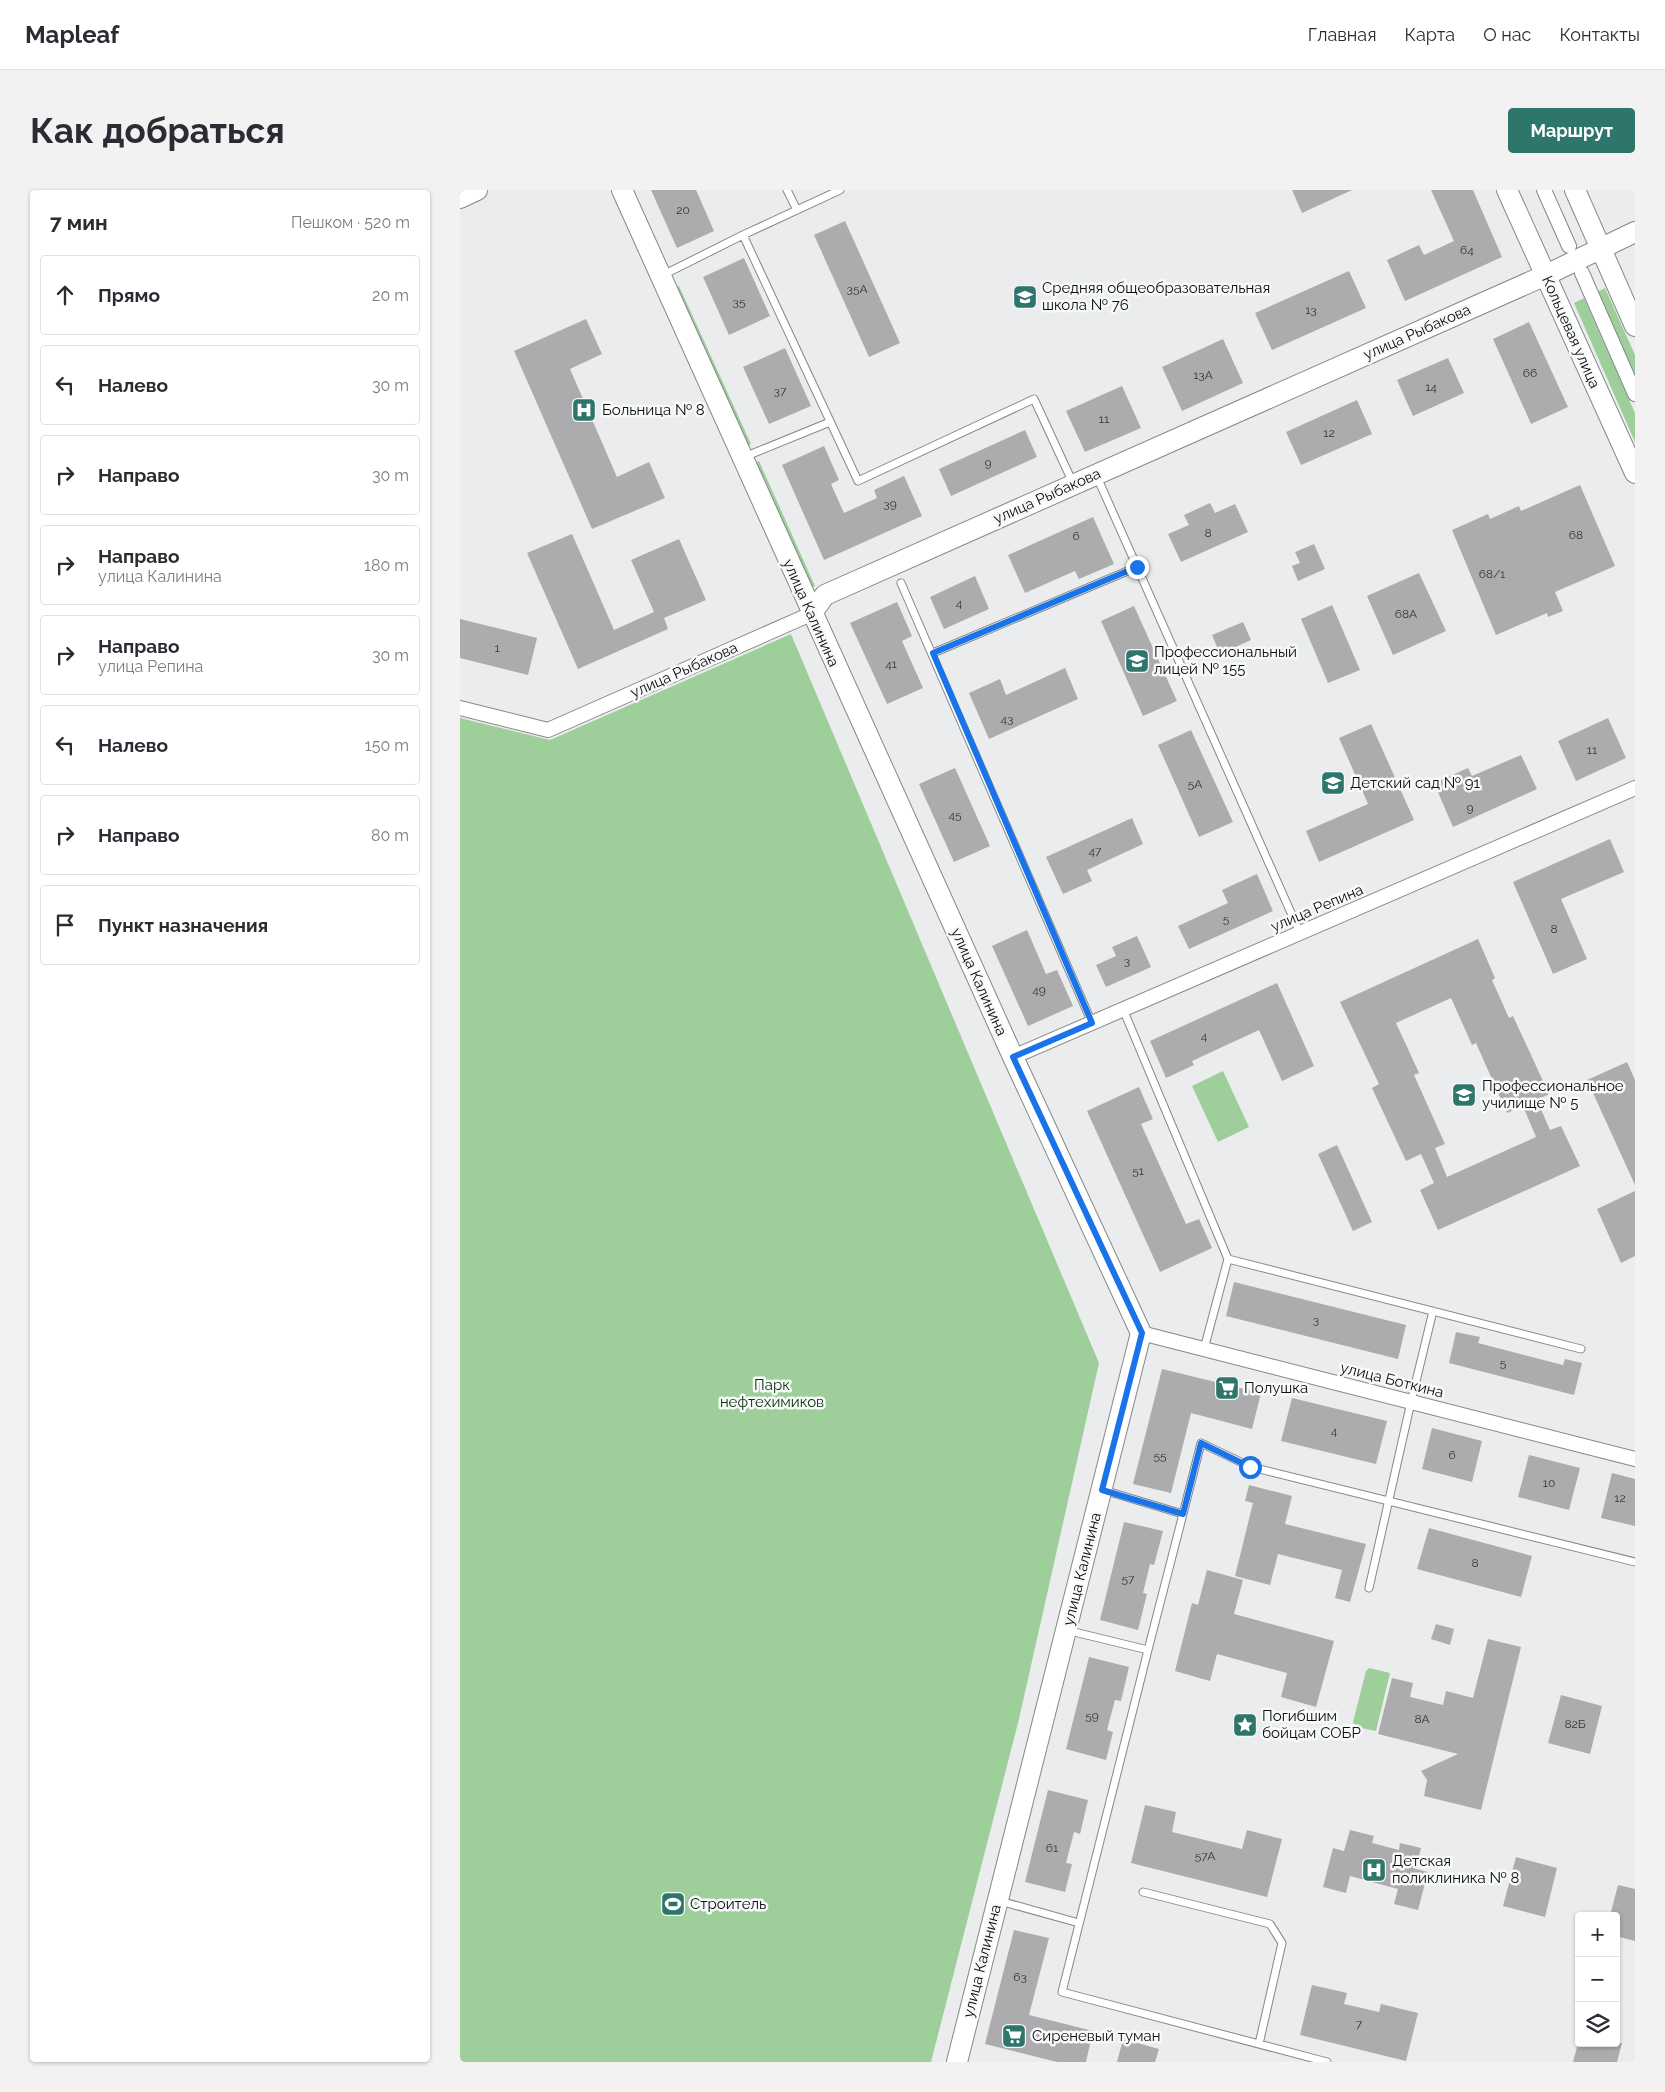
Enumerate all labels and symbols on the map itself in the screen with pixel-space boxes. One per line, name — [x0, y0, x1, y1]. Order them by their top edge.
house number: 20 — [676, 203, 690, 217]
house number: 64 — [1460, 243, 1474, 257]
street label: Кольцевая улица — [1538, 273, 1604, 391]
place label: Средняя общеобразовательная школа № 76 — [1042, 279, 1270, 314]
house number: 35А — [846, 282, 868, 296]
school or university icon: Средняя общеобразовательная школа № 76 — [1012, 284, 1038, 310]
house number: 35 — [733, 295, 746, 309]
street label: улица Рыбакова — [1361, 300, 1473, 364]
house number: 13 — [1305, 303, 1317, 317]
house number: 66 — [1523, 366, 1537, 380]
house number: 13А — [1193, 368, 1213, 382]
house number: 14 — [1425, 380, 1437, 394]
house number: 37 — [774, 384, 787, 398]
hospital icon: Больница № 8 — [571, 397, 597, 423]
place label: Больница № 8 — [602, 401, 705, 419]
house number: 11 — [1099, 412, 1109, 426]
house number: 12 — [1323, 426, 1335, 440]
house number: 9 — [984, 456, 992, 470]
street label: улица Рыбакова — [991, 464, 1103, 528]
house number: 39 — [883, 497, 897, 511]
house number: 8 — [1204, 526, 1212, 540]
house number: 68 — [1569, 528, 1583, 542]
house number: 6 — [1072, 529, 1080, 543]
street label: улица Калинина — [779, 556, 843, 670]
route end — [1126, 556, 1149, 579]
house number: 68/1 — [1479, 567, 1505, 581]
house number: 4 — [956, 596, 963, 610]
house number: 68А — [1395, 607, 1417, 621]
street label: улица Рыбакова — [628, 638, 740, 702]
house number: 1 — [494, 641, 500, 655]
place label: Профессиональный лицей № 155 — [1154, 643, 1297, 678]
school or university icon: Профессиональный лицей № 155 — [1124, 648, 1150, 674]
house number: 41 — [885, 657, 897, 671]
house number: 43 — [1001, 712, 1013, 726]
house number: 11 — [1587, 743, 1597, 757]
school or university icon: Детский сад № 91 — [1320, 770, 1346, 796]
place label: Детский сад № 91 — [1350, 774, 1481, 792]
house number: 5А — [1188, 777, 1202, 791]
house number: 9 — [1466, 801, 1474, 815]
house number: 45 — [948, 808, 962, 822]
house number: 47 — [1089, 844, 1102, 858]
street label: улица Репина — [1268, 880, 1366, 936]
house number: 5 — [1223, 912, 1230, 926]
house number: 8 — [1550, 922, 1558, 936]
street label: улица Калинина — [947, 925, 1011, 1039]
house number: 3 — [1124, 954, 1130, 968]
house number: 49 — [1032, 983, 1046, 997]
house number: 4 — [1201, 1029, 1208, 1043]
place label: Профессиональное училище № 5 — [1482, 1077, 1624, 1112]
school or university icon: Профессиональное училище № 5 — [1451, 1082, 1477, 1108]
house number: 51 — [1132, 1164, 1144, 1178]
house number: 3 — [1313, 1313, 1319, 1327]
house number: 5 — [1500, 1356, 1507, 1370]
street label: улица Боткина — [1339, 1358, 1445, 1402]
supermarket icon: Полушка — [1214, 1375, 1240, 1401]
park label: Парк нефтехимиков — [720, 1376, 824, 1411]
place label: Полушка — [1244, 1379, 1308, 1397]
house number: 4 — [1331, 1424, 1338, 1438]
house number: 6 — [1448, 1448, 1456, 1462]
house number: 55 — [1153, 1449, 1167, 1463]
route start — [1239, 1456, 1262, 1479]
house number: 10 — [1543, 1476, 1555, 1490]
house number: 12 — [1614, 1491, 1626, 1505]
street label: улица Калинина — [1059, 1511, 1105, 1627]
house number: 8 — [1471, 1556, 1479, 1570]
house number: 57 — [1122, 1572, 1135, 1586]
place label: Погибшим бойцам СОБР — [1262, 1707, 1361, 1742]
house number: 59 — [1085, 1709, 1099, 1723]
place icon: Погибшим бойцам СОБР — [1232, 1712, 1258, 1738]
house number: 8А — [1414, 1712, 1430, 1726]
house number: 82Б — [1564, 1717, 1586, 1731]
house number: 61 — [1046, 1841, 1058, 1855]
house number: 57А — [1195, 1849, 1215, 1863]
place label: Детская поликлиника № 8 — [1392, 1852, 1519, 1887]
hospital icon: Детская поликлиника № 8 — [1361, 1857, 1387, 1883]
sports icon: Строитель — [660, 1891, 686, 1917]
place label: Строитель — [690, 1895, 766, 1913]
street label: улица Калинина — [959, 1903, 1005, 2019]
house number: 63 — [1013, 1970, 1027, 1984]
house number: 7 — [1356, 2017, 1363, 2031]
supermarket icon: Сиреневый туман — [1001, 2023, 1027, 2049]
place label: Сиреневый туман — [1032, 2027, 1160, 2045]

